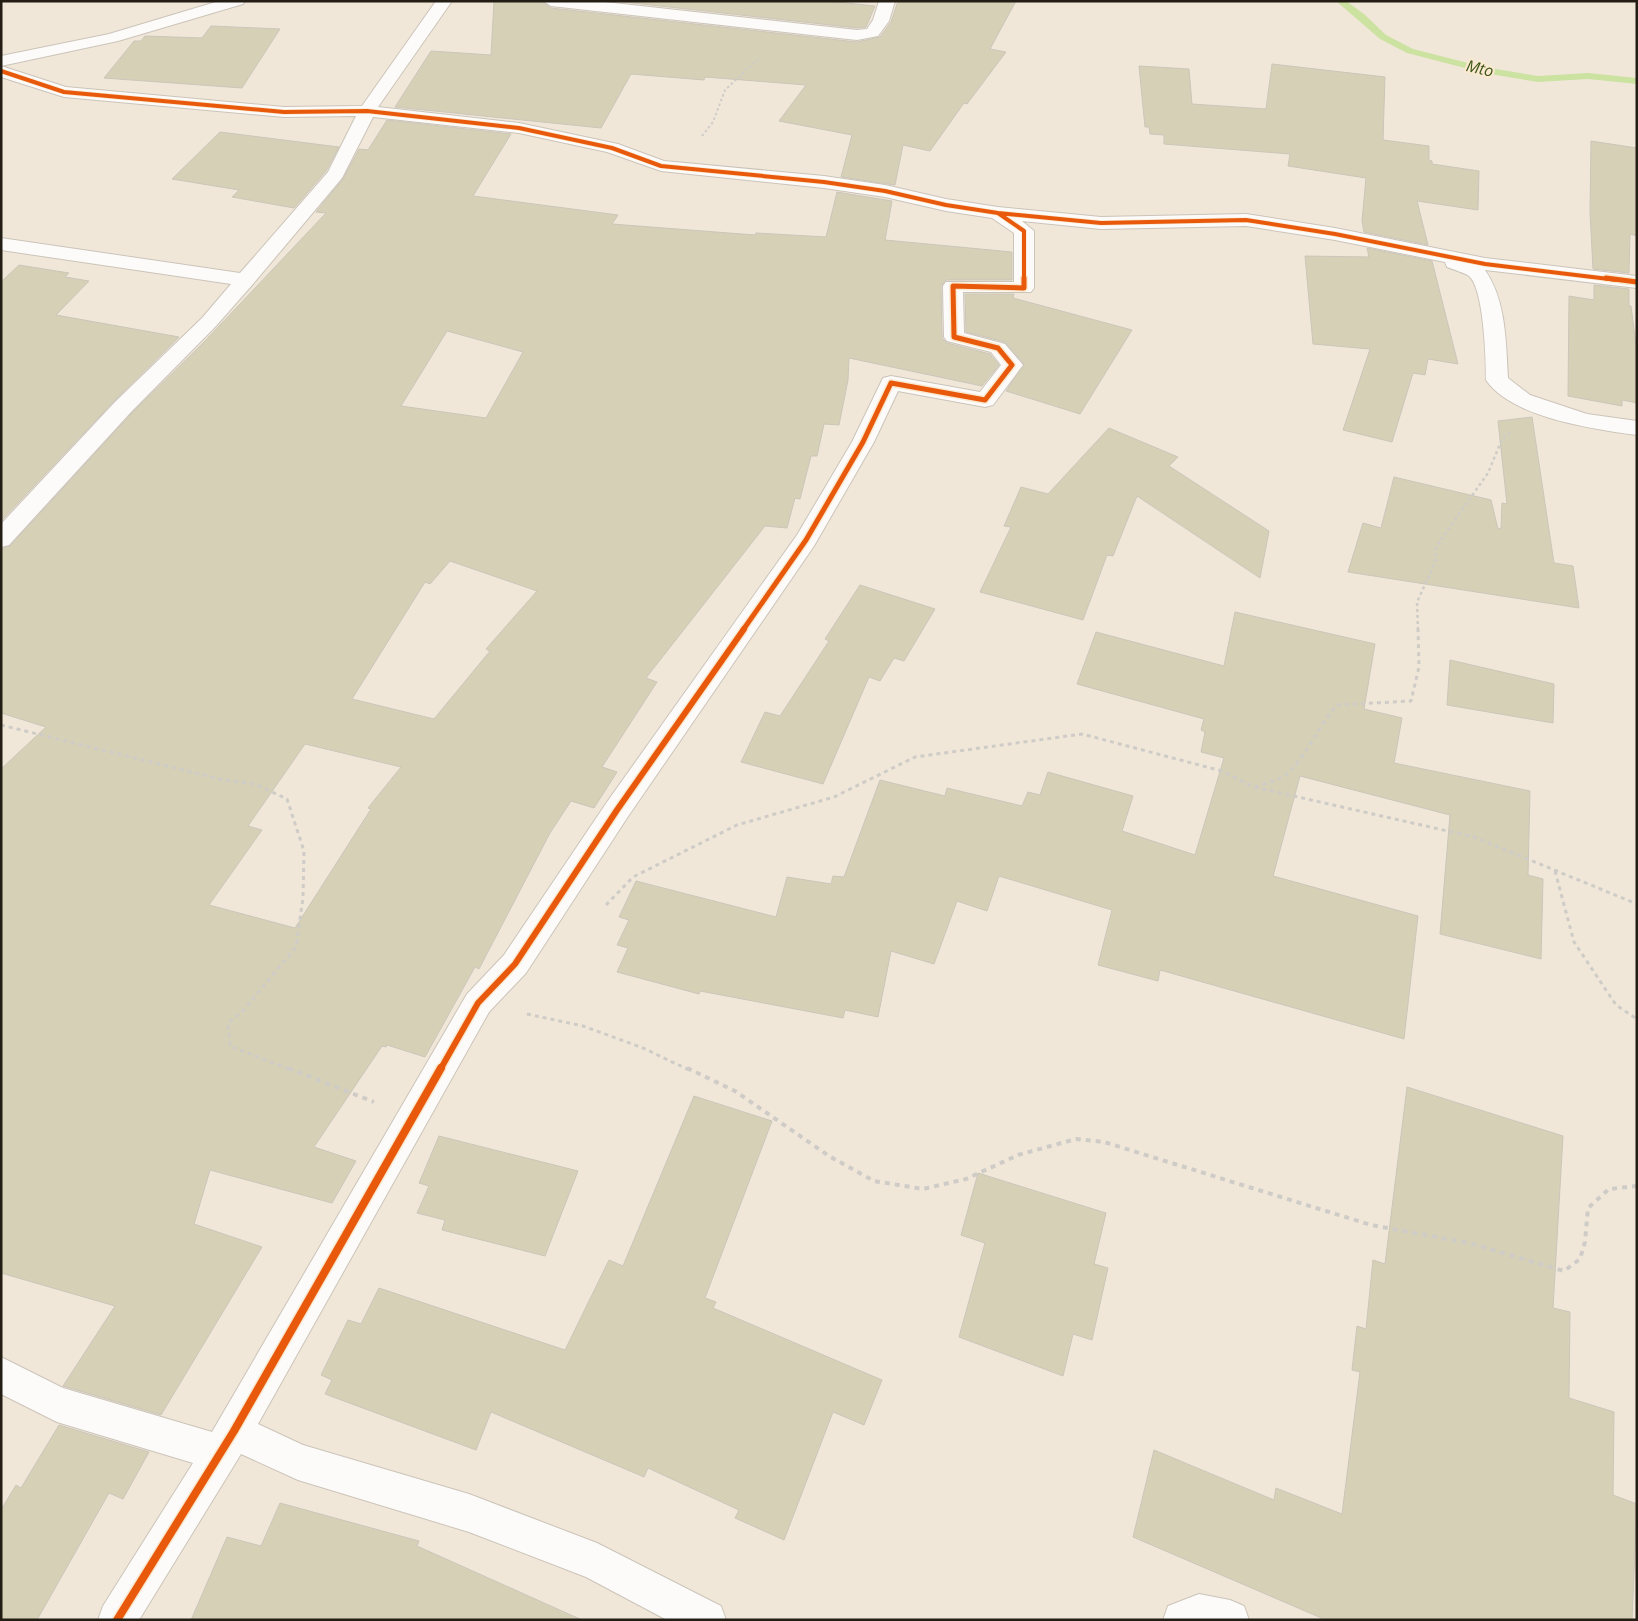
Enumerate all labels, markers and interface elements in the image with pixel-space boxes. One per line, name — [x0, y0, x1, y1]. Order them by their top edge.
water label: Mto — [1464, 54, 1496, 82]

